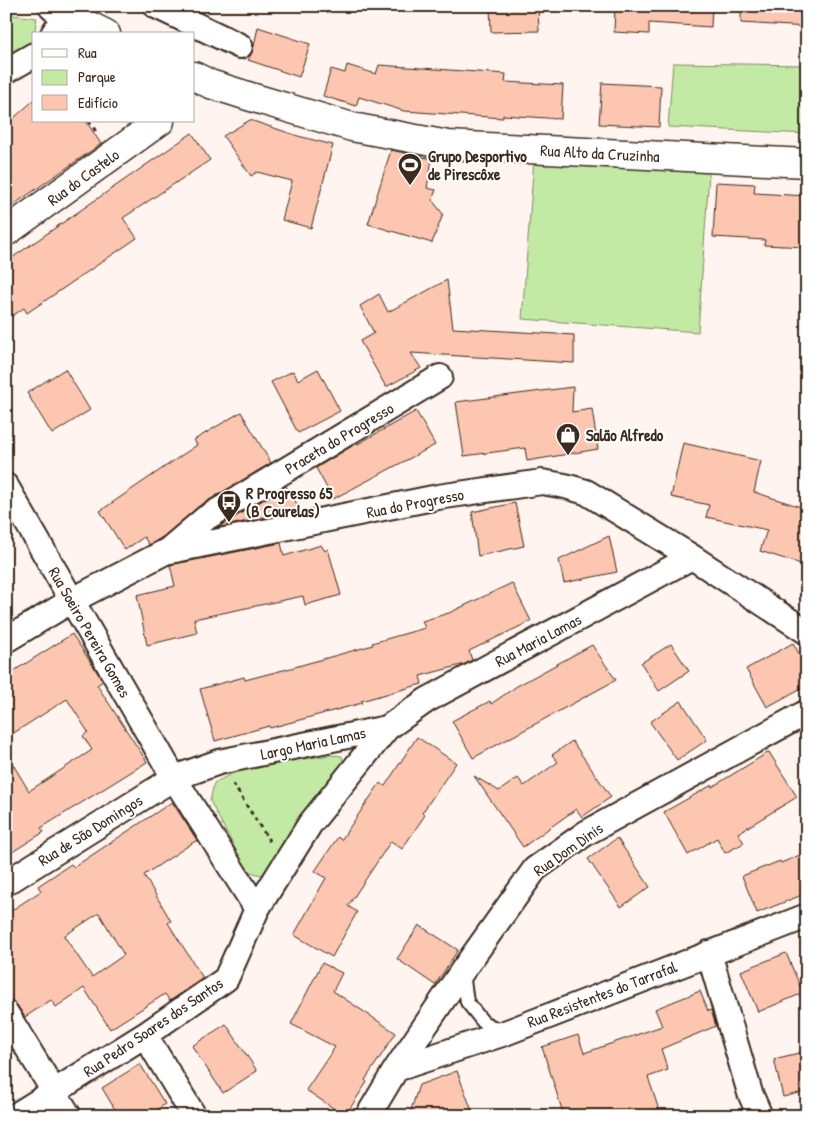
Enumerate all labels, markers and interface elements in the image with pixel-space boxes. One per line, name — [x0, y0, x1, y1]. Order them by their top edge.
legend — [32, 32, 195, 122]
text: Rua — [78, 42, 97, 63]
text: Parque — [78, 66, 116, 87]
text: Edifício — [78, 92, 118, 113]
street label: Rua Alto da Cruzinha — [540, 139, 660, 167]
street label: Rua do Castelo — [43, 143, 124, 211]
place label: Grupo Desportivo de Pirescôxe — [428, 145, 527, 185]
sports icon: Grupo Desportivo de Pirescôxe — [397, 152, 423, 186]
street label: Praceta do Progresso — [281, 397, 398, 479]
shop icon: Salão Alfredo — [555, 422, 581, 456]
place label: Salão Alfredo — [586, 424, 664, 446]
place label: R Progresso 65 (B Courelas) — [246, 482, 333, 522]
street label: Rua do Progresso — [364, 483, 466, 523]
bus stop icon: R Progresso 65 (B Courelas) — [216, 489, 242, 523]
street label: Rua Soeiro Pereira Gomes — [44, 563, 136, 701]
street label: Rua Maria Lamas — [491, 608, 585, 672]
street label: Largo Maria Lamas — [259, 721, 367, 765]
street label: Rua de São Domingos — [34, 789, 146, 871]
street label: Rua Dom Dinis — [529, 817, 607, 881]
street label: Rua Resistentes do Tarrafal — [524, 955, 681, 1033]
street label: Rua Pedro Soares dos Santos — [79, 972, 227, 1082]

